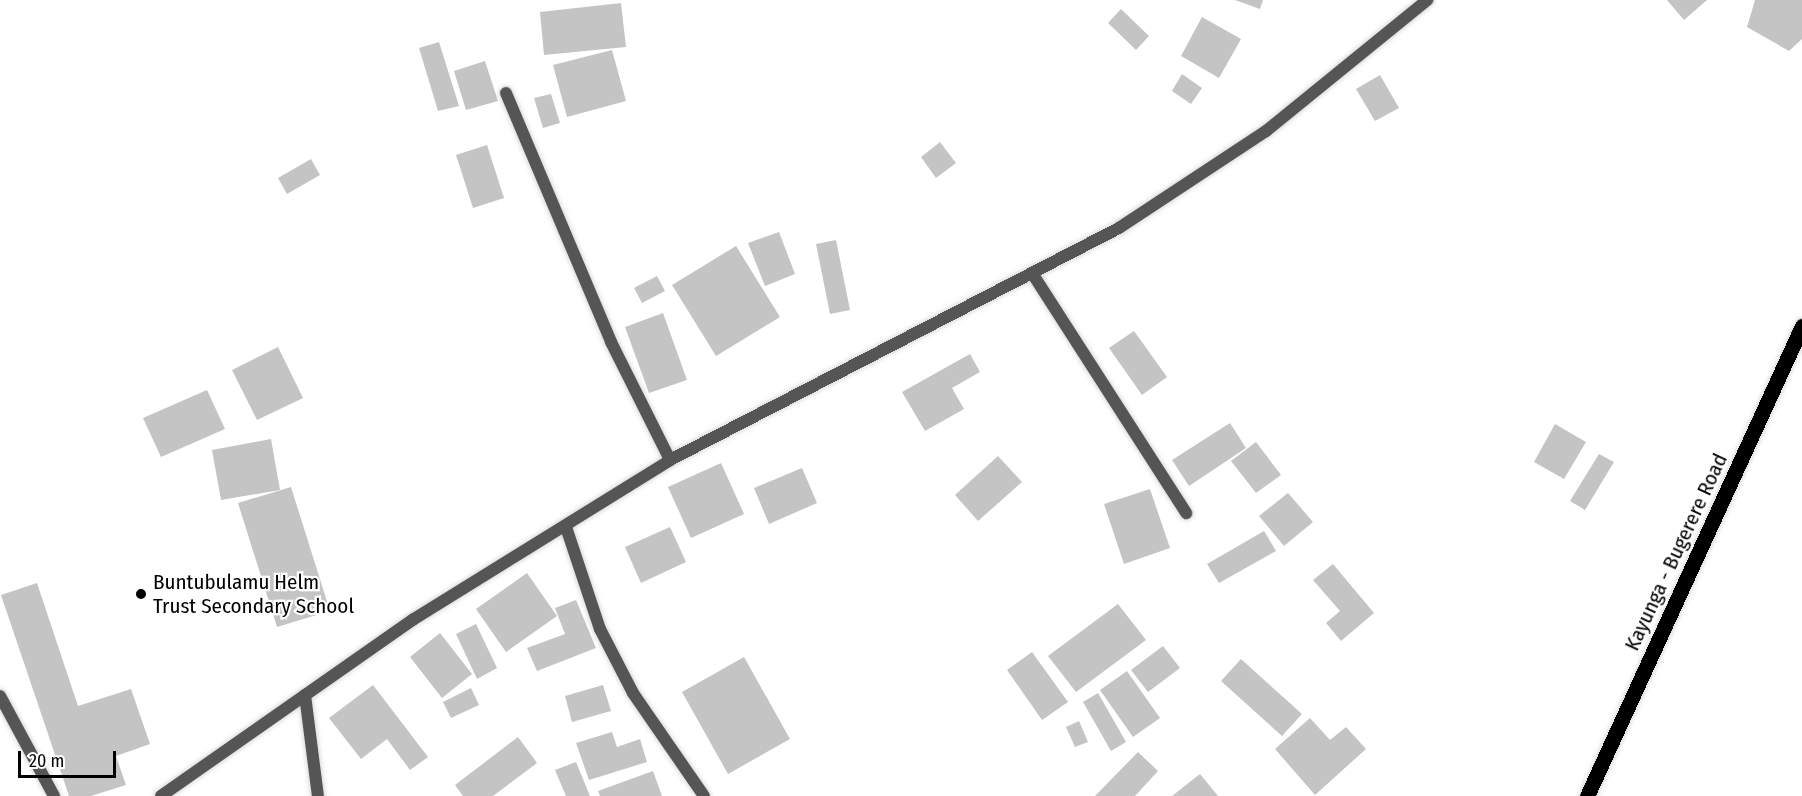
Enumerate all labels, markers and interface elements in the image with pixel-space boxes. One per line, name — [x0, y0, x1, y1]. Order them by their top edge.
street label: Kayunga - Bugerere Road — [1619, 449, 1733, 655]
place label: Buntubulamu Helm Trust Secondary School — [153, 569, 354, 619]
marker: Buntubulamu Helm Trust Secondary School — [134, 587, 148, 601]
scale bar — [21, 739, 118, 777]
text: 20 m — [29, 750, 64, 772]

